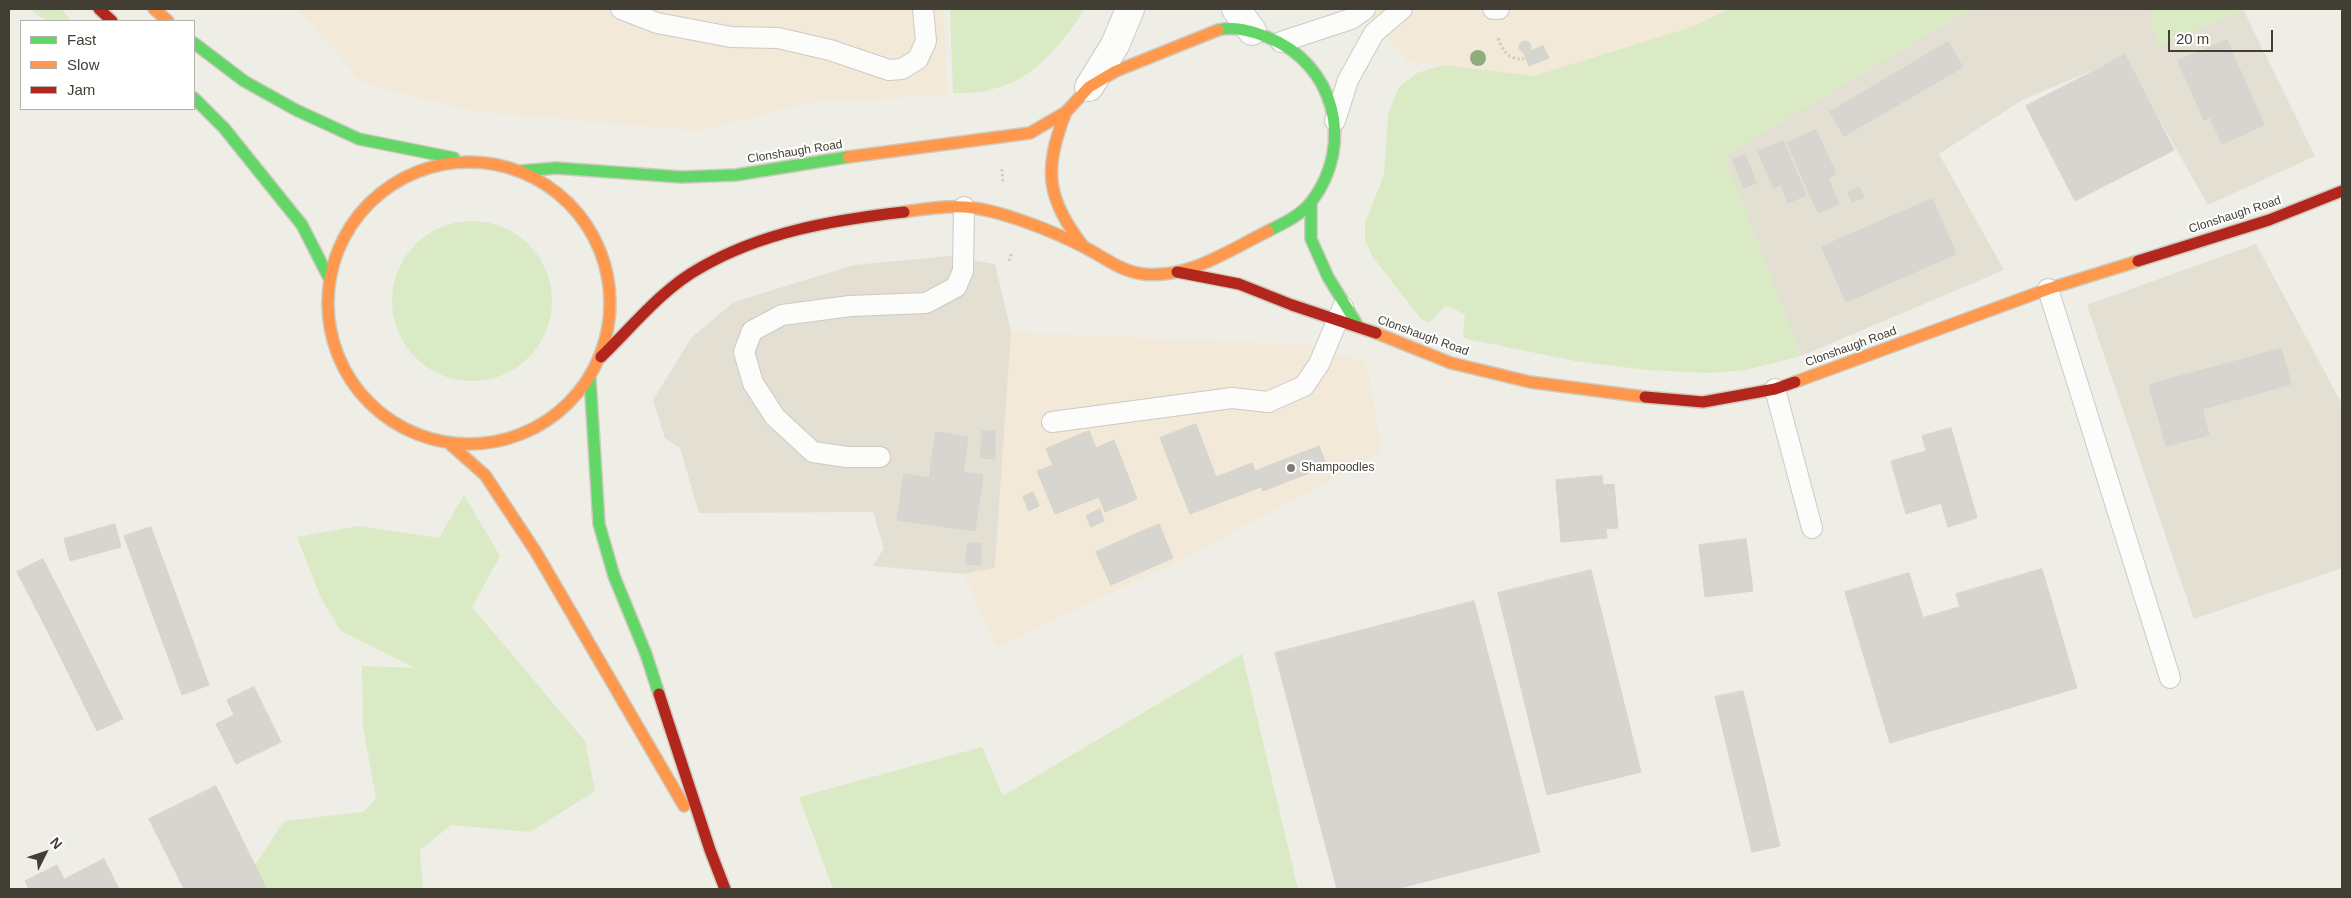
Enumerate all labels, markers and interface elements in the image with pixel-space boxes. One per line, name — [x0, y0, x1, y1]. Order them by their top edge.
legend — [20, 20, 195, 110]
scale bar — [2171, 20, 2276, 52]
text: 20 m — [2176, 30, 2209, 47]
text: Fast — [67, 31, 96, 48]
text: Slow — [67, 56, 100, 73]
text: Jam — [67, 81, 95, 98]
street label: Clonshaugh Road — [746, 137, 844, 167]
street label: Clonshaugh Road — [2187, 193, 2283, 237]
street label: Clonshaugh Road — [1375, 313, 1471, 359]
street label: Clonshaugh Road — [1803, 324, 1899, 370]
place label: Shampoodles — [1301, 461, 1374, 475]
marker: Shampoodles — [1285, 462, 1297, 474]
north arrow — [20, 828, 70, 878]
text: N — [47, 834, 66, 852]

